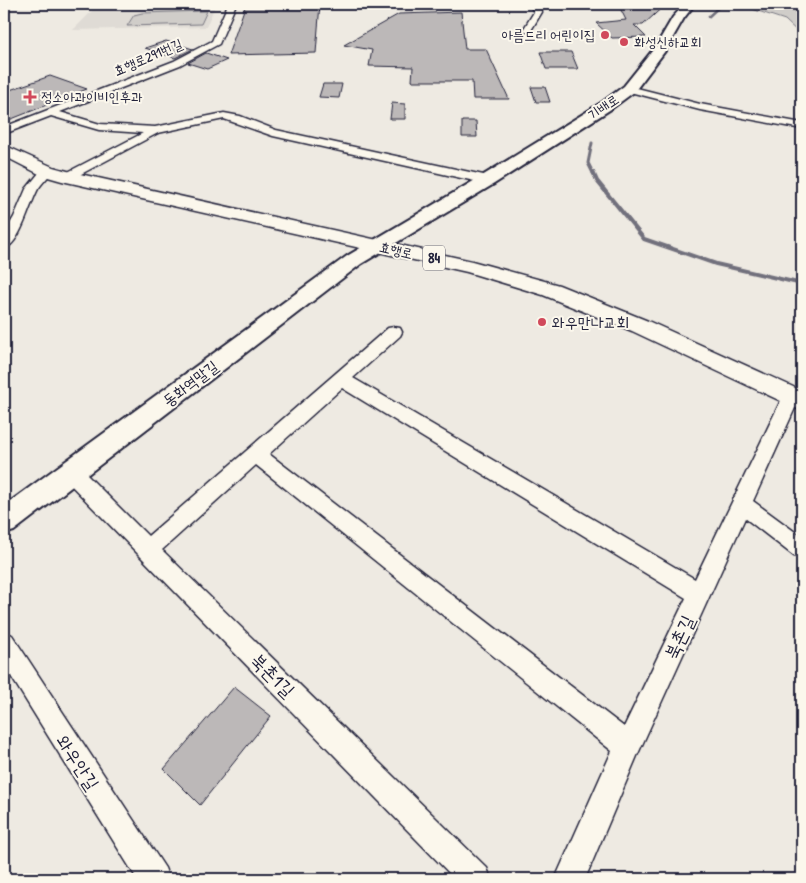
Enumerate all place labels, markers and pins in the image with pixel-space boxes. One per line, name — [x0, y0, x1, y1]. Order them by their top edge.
place label: 아름드리 어린이집 — [502, 25, 595, 44]
marker: 아름드리 어린이집 — [599, 29, 611, 41]
place label: 화성신하교회 — [634, 32, 702, 51]
marker: 화성신하교회 — [618, 36, 630, 48]
place label: 정소아과이비인후과 — [41, 87, 142, 106]
marker: 정소아과이비인후과 — [23, 90, 37, 104]
place label: 와우만나교회 — [552, 311, 629, 333]
marker: 와우만나교회 — [536, 316, 548, 328]

